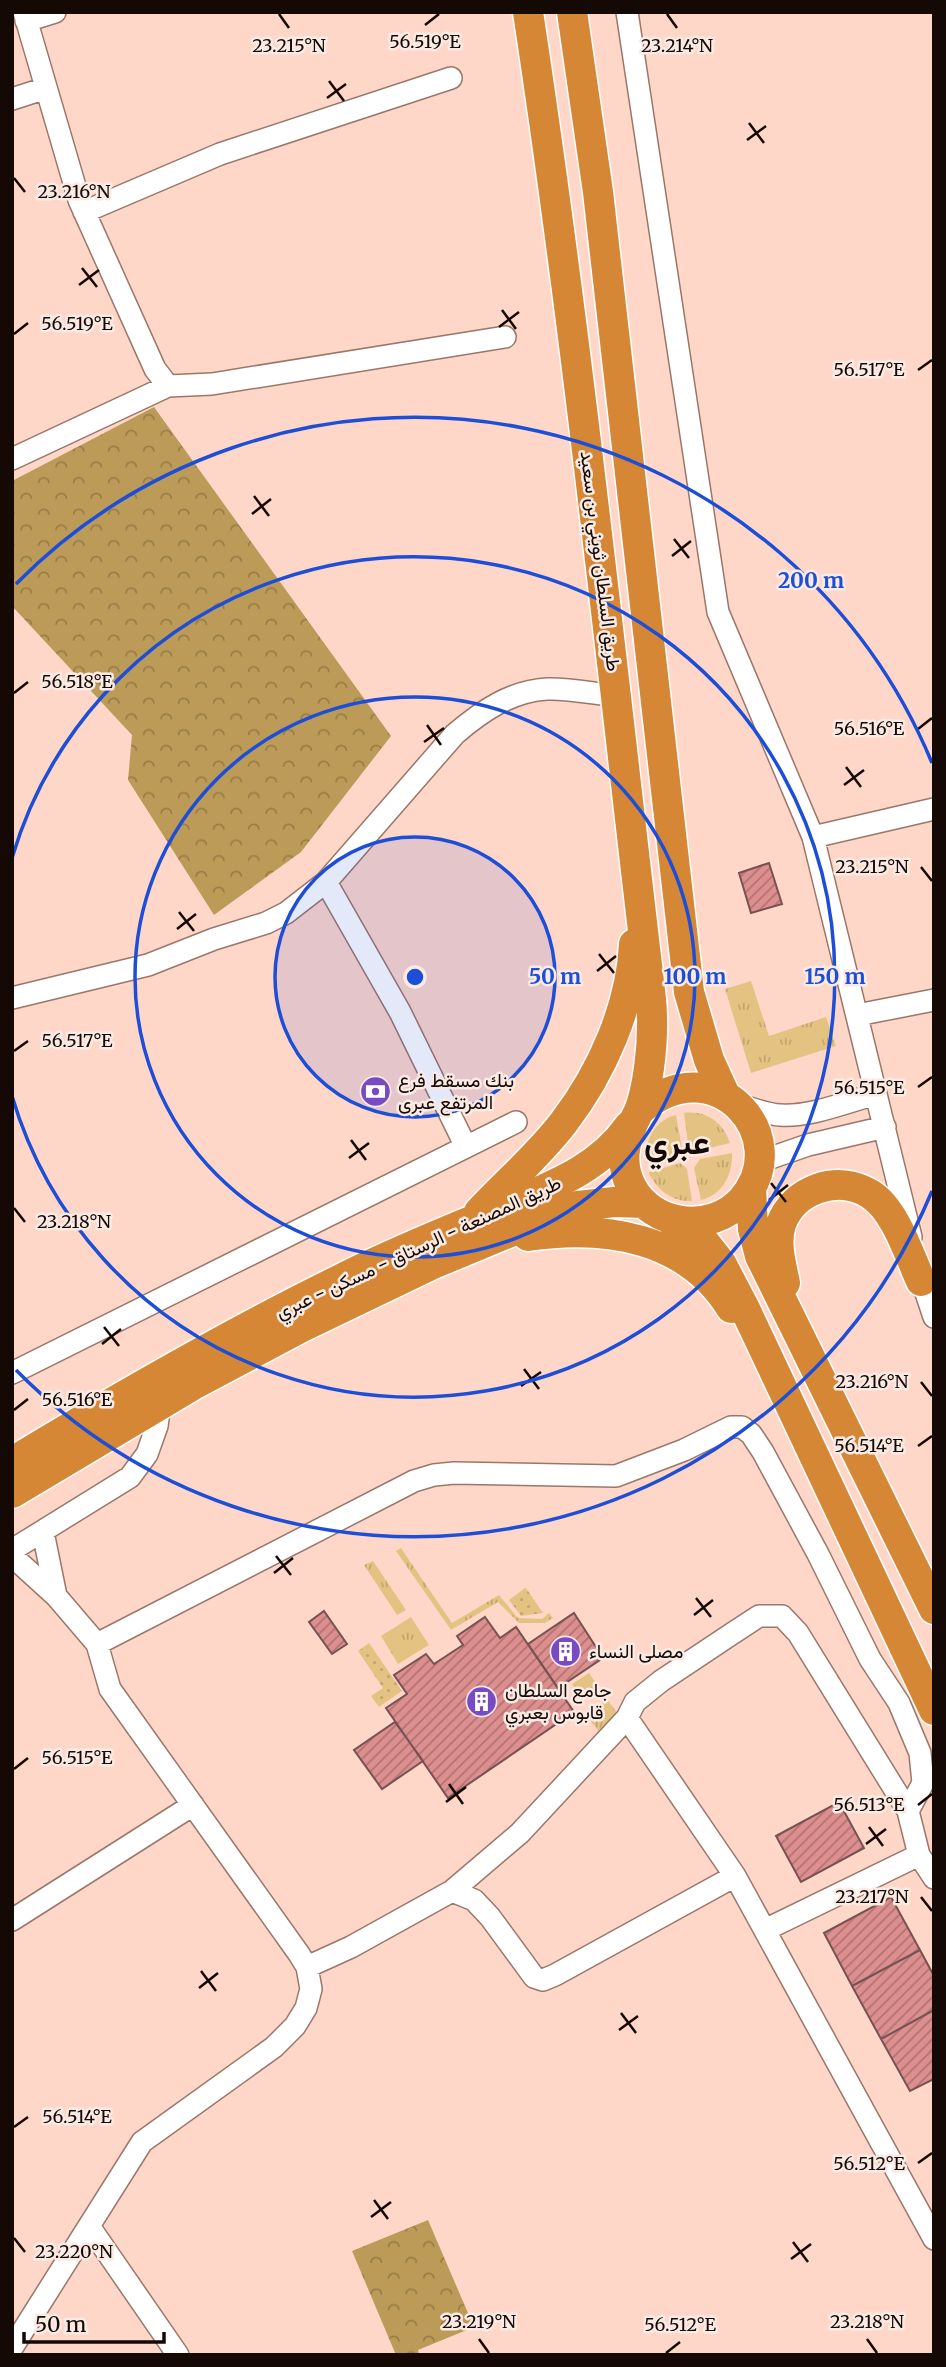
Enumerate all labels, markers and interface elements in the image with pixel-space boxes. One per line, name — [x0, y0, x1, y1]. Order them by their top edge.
text: 56.519°E — [389, 30, 461, 53]
text: 23.215°N — [252, 34, 326, 57]
text: 23.214°N — [641, 34, 713, 57]
text: 23.216°N — [38, 180, 110, 203]
text: 56.519°E — [41, 312, 113, 335]
text: 56.517°E — [834, 358, 905, 381]
street label: طريق السلطان ثويني بن سعيد — [572, 449, 626, 673]
text: 200 m — [778, 567, 844, 594]
text: 56.518°E — [41, 670, 113, 693]
text: 56.516°E — [834, 717, 905, 740]
text: 23.215°N — [835, 855, 909, 878]
text: 50 m — [529, 963, 581, 990]
text: 100 m — [664, 963, 726, 990]
text: 150 m — [804, 963, 866, 990]
centre of rings — [403, 965, 427, 989]
text: 56.517°E — [42, 1029, 113, 1052]
place label: بنك مسقط فرع المرتفع عبرى — [398, 1068, 514, 1116]
bank icon: بنك مسقط فرع المرتفع عبرى — [358, 1074, 392, 1108]
text: 56.515°E — [834, 1076, 905, 1099]
district label: عبري — [644, 1122, 710, 1170]
street label: طريق المصنعة - الرستاق - مسكن - عبري — [272, 1170, 566, 1327]
text: 23.218°N — [37, 1210, 111, 1233]
text: 23.216°N — [836, 1370, 908, 1393]
text: 56.516°E — [42, 1388, 113, 1411]
text: 56.514°E — [834, 1434, 904, 1457]
building icon: مصلى النساء — [549, 1634, 583, 1668]
place label: مصلى النساء — [589, 1639, 683, 1663]
place label: جامع السلطان قابوس بعبري — [505, 1678, 611, 1728]
building icon: جامع السلطان قابوس بعبري — [465, 1684, 499, 1718]
text: 56.515°E — [42, 1746, 113, 1769]
text: 56.513°E — [834, 1793, 905, 1816]
text: 23.217°N — [835, 1885, 909, 1908]
text: 56.514°E — [42, 2105, 112, 2128]
text: 56.512°E — [833, 2152, 905, 2175]
text: 23.220°N — [35, 2240, 113, 2263]
scale bar — [24, 2300, 164, 2344]
text: 23.219°N — [442, 2310, 516, 2333]
text: 23.218°N — [830, 2310, 904, 2333]
text: 50 m — [35, 2311, 86, 2338]
text: 56.512°E — [644, 2313, 716, 2336]

